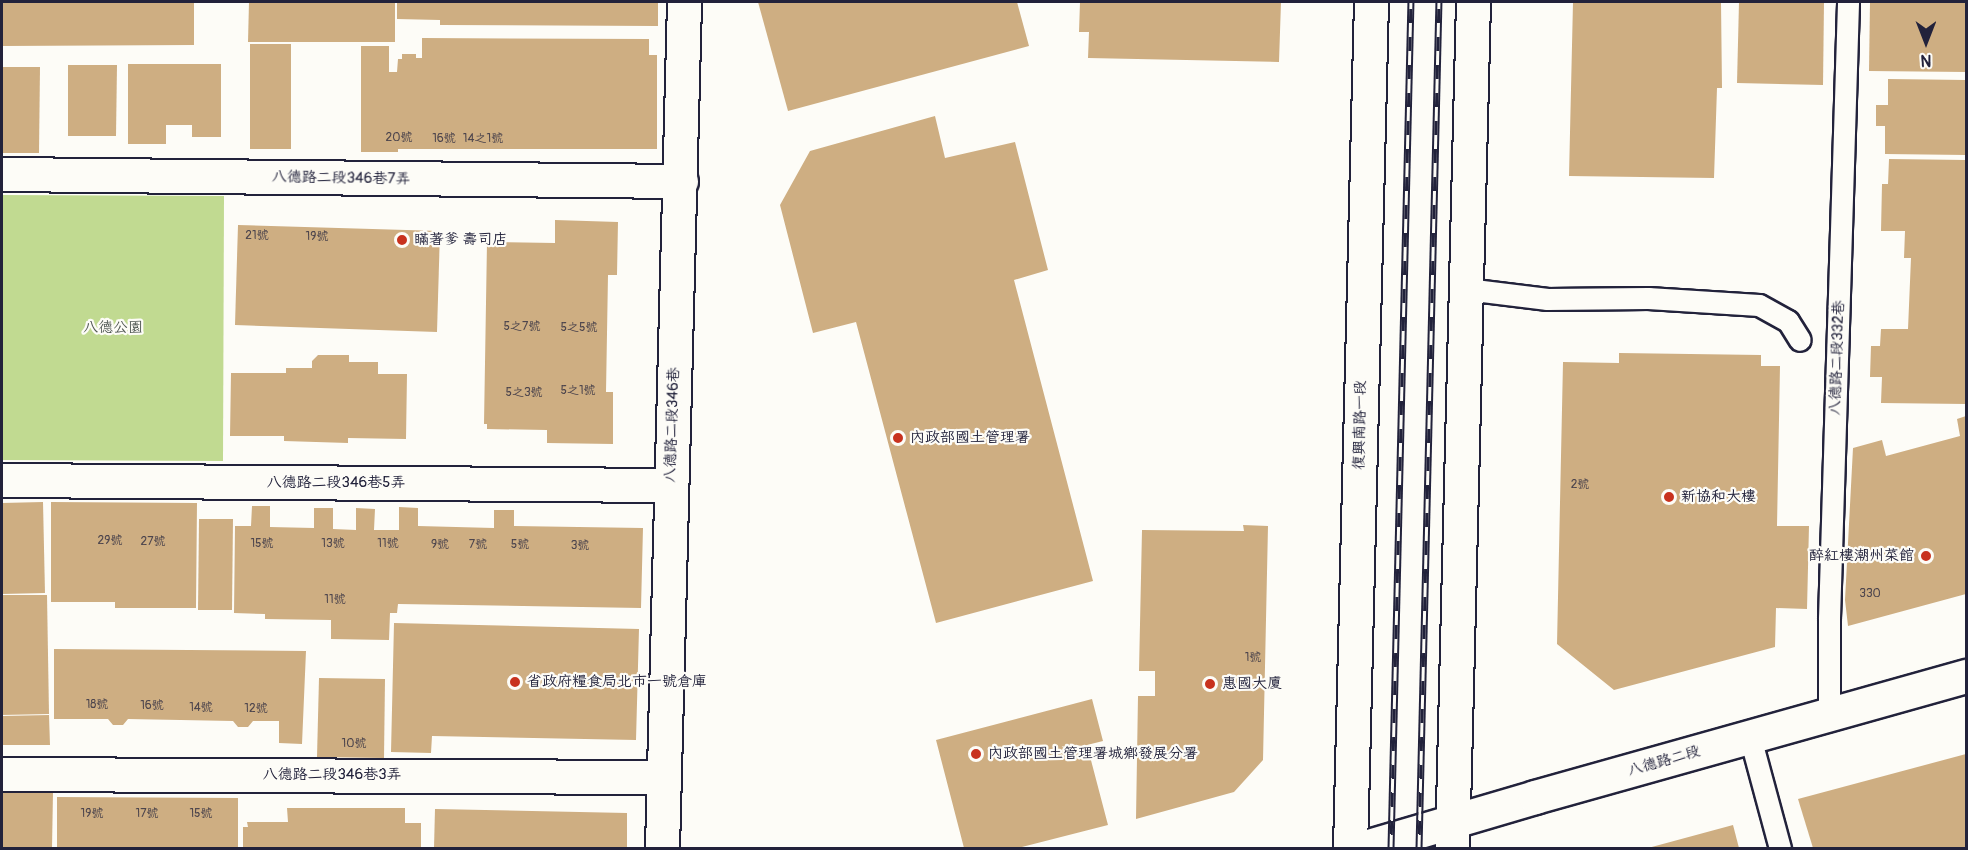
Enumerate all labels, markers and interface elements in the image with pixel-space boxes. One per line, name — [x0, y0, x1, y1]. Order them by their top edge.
north arrow — [1896, 12, 1956, 72]
text: N — [1921, 50, 1931, 70]
house number: 20號 — [386, 131, 412, 145]
house number: 16號 — [432, 132, 456, 146]
house number: 14之1號 — [463, 132, 503, 146]
street label: 八德路二段346巷7弄 — [271, 168, 411, 188]
house number: 21號 — [245, 229, 269, 243]
house number: 19號 — [306, 230, 328, 244]
place label: 瞞著爹 壽司店 — [414, 231, 507, 249]
marker: 瞞著爹 壽司店 — [395, 233, 409, 247]
street label: 八德路二段332巷 — [1826, 300, 1848, 416]
park label: 八德公園 — [83, 319, 143, 337]
house number: 5之7號 — [504, 320, 540, 334]
house number: 5之5號 — [560, 321, 598, 335]
street label: 八德路二段346巷 — [661, 367, 683, 483]
street label: 復興南路一段 — [1350, 380, 1370, 470]
house number: 5之1號 — [560, 384, 596, 398]
house number: 5之3號 — [505, 386, 543, 400]
place label: 內政部國土管理署 — [910, 429, 1030, 447]
marker: 內政部國土管理署 — [891, 431, 905, 445]
street label: 八德路二段346巷5弄 — [267, 474, 405, 492]
house number: 2號 — [1571, 478, 1589, 492]
place label: 新協和大樓 — [1681, 488, 1756, 506]
marker: 新協和大樓 — [1662, 490, 1676, 504]
house number: 29號 — [98, 534, 122, 548]
house number: 27號 — [140, 535, 166, 549]
house number: 15號 — [250, 537, 274, 551]
house number: 13號 — [321, 537, 345, 551]
house number: 11號 — [377, 537, 399, 551]
house number: 9號 — [431, 538, 449, 552]
house number: 7號 — [469, 538, 487, 552]
house number: 5號 — [511, 538, 529, 552]
house number: 3號 — [571, 539, 589, 553]
place label: 醉紅樓潮州菜館 — [1809, 547, 1914, 565]
marker: 醉紅樓潮州菜館 — [1919, 549, 1933, 563]
house number: 330 — [1859, 587, 1881, 601]
house number: 11號 — [324, 593, 346, 607]
house number: 1號 — [1245, 651, 1261, 665]
place label: 省政府糧食局北市一號倉庫 — [527, 673, 707, 691]
marker: 省政府糧食局北市一號倉庫 — [508, 675, 522, 689]
place label: 惠國大廈 — [1222, 675, 1282, 693]
marker: 惠國大廈 — [1203, 677, 1217, 691]
house number: 18號 — [86, 698, 108, 712]
house number: 16號 — [140, 699, 164, 713]
house number: 14號 — [189, 701, 213, 715]
house number: 12號 — [244, 702, 268, 716]
house number: 10號 — [342, 737, 366, 751]
street label: 八德路二段 — [1625, 742, 1703, 780]
place label: 內政部國土管理署城鄉發展分署 — [988, 745, 1198, 763]
marker: 內政部國土管理署城鄉發展分署 — [969, 747, 983, 761]
street label: 八德路二段346巷3弄 — [262, 766, 402, 784]
house number: 19號 — [81, 807, 103, 821]
house number: 17號 — [135, 807, 159, 821]
house number: 15號 — [189, 807, 213, 821]

